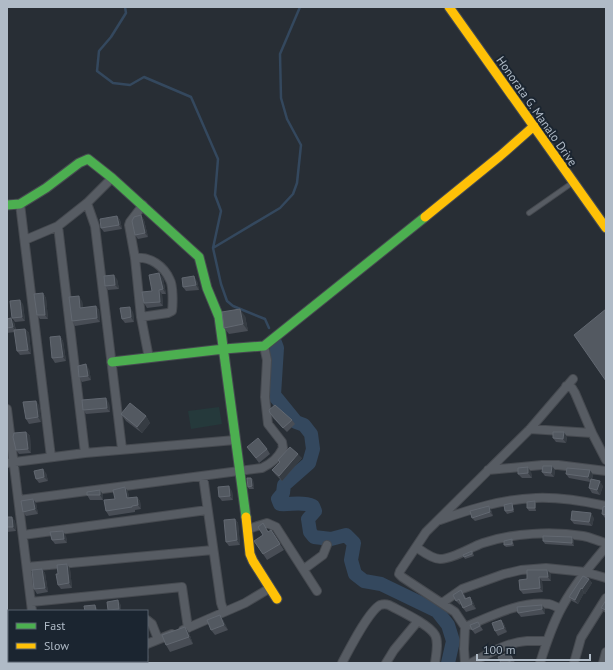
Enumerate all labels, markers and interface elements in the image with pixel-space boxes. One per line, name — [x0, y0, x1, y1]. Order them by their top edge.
street label: Honorata G. Manalo Drive — [493, 53, 581, 169]
legend — [8, 610, 148, 662]
text: Fast — [44, 618, 65, 633]
scale bar — [477, 636, 590, 662]
text: Slow — [44, 638, 69, 653]
text: 100 m — [483, 642, 516, 657]

